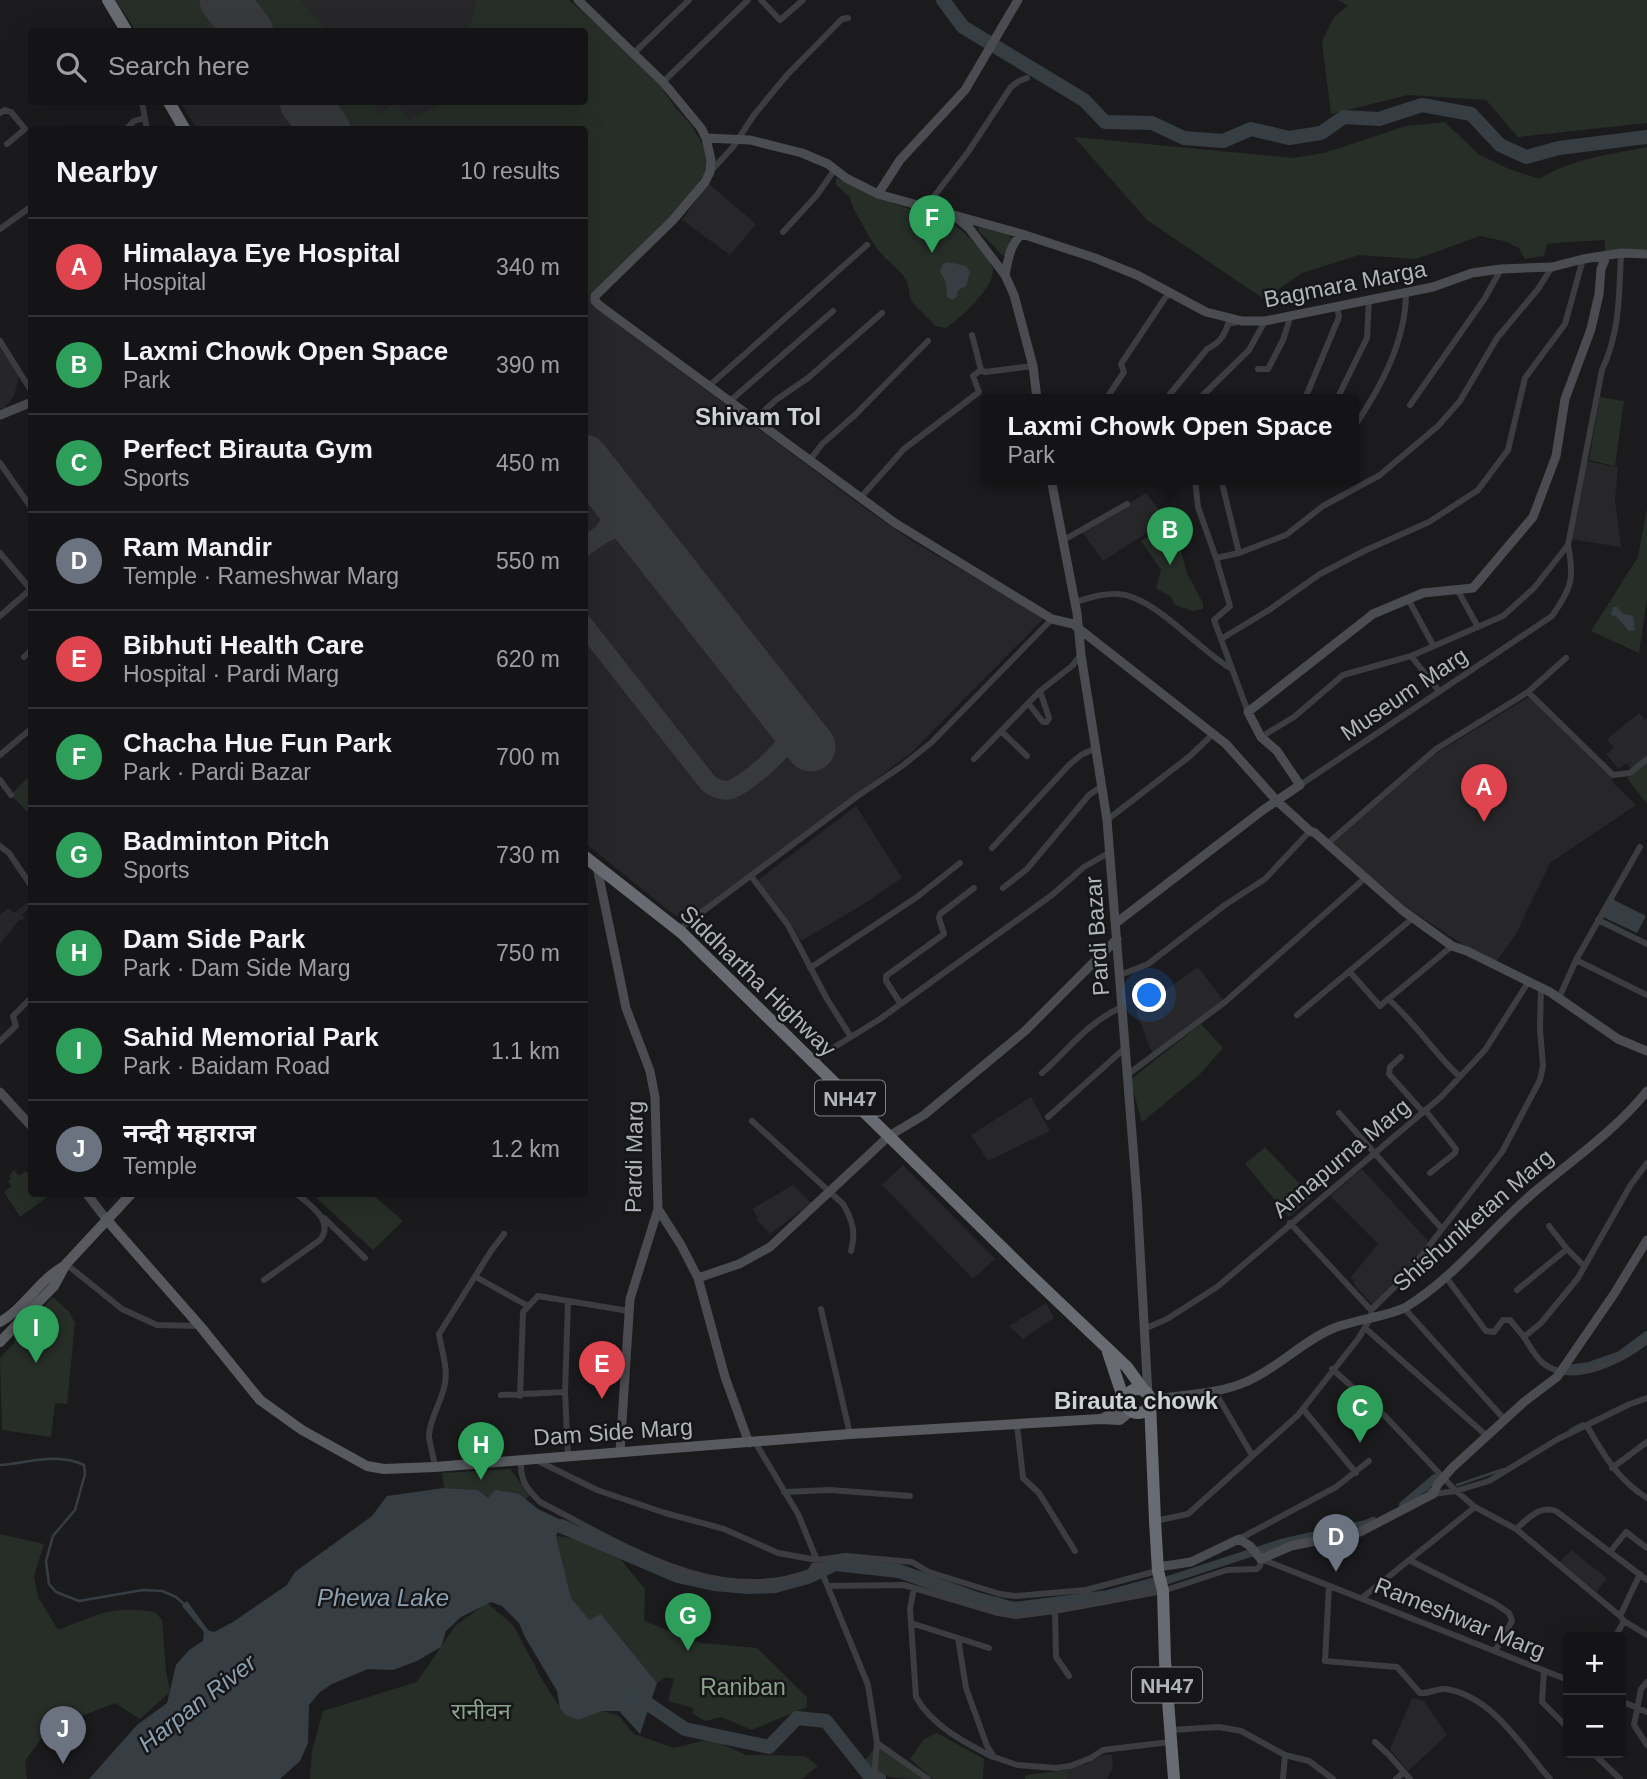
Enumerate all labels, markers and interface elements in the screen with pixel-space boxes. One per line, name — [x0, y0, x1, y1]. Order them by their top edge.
search box — [28, 28, 588, 105]
icon: search — [52, 48, 90, 86]
text: Search here — [108, 51, 250, 81]
text: Nearby — [56, 155, 158, 188]
text: 10 results — [460, 158, 560, 184]
pin: F — [909, 195, 955, 253]
text: Himalaya Eye Hospital — [123, 238, 400, 268]
text: A — [71, 254, 87, 280]
text: 340 m — [496, 254, 560, 280]
street label: Bagmara Marga — [1262, 255, 1429, 312]
text: Hospital — [123, 269, 206, 295]
text: Laxmi Chowk Open Space — [123, 336, 448, 366]
text: B — [71, 352, 87, 378]
text: 390 m — [496, 352, 560, 378]
text: Park — [123, 367, 170, 393]
popup — [981, 394, 1359, 485]
district label: Shivam Tol — [695, 403, 821, 430]
text: Laxmi Chowk Open Space — [1007, 411, 1333, 441]
text: Perfect Birauta Gym — [123, 434, 373, 464]
text: Park — [1007, 442, 1055, 468]
text: C — [71, 450, 87, 476]
text: 450 m — [496, 450, 560, 476]
text: Sports — [123, 465, 189, 491]
pin: B — [1147, 507, 1193, 565]
text: Ram Mandir — [123, 532, 272, 562]
text: D — [71, 548, 87, 574]
text: 550 m — [496, 548, 560, 574]
text: Temple · Rameshwar Marg — [123, 563, 399, 589]
text: Bibhuti Health Care — [123, 630, 364, 660]
street label: Museum Marg — [1336, 642, 1472, 746]
text: E — [71, 646, 87, 672]
text: 620 m — [496, 646, 560, 672]
text: Hospital · Pardi Marg — [123, 661, 339, 687]
text: Chacha Hue Fun Park — [123, 728, 392, 758]
text: F — [72, 744, 86, 770]
text: 700 m — [496, 744, 560, 770]
text: Park · Pardi Bazar — [123, 759, 311, 785]
pin: A — [1461, 764, 1507, 822]
text: Badminton Pitch — [123, 826, 330, 856]
text: G — [70, 842, 88, 868]
text: 730 m — [496, 842, 560, 868]
text: Sports — [123, 857, 189, 883]
street label: Pardi Bazar — [1080, 875, 1114, 997]
street label: Siddhartha Highway — [675, 900, 841, 1062]
text: Dam Side Park — [123, 924, 305, 954]
text: H — [71, 940, 87, 966]
text: 750 m — [496, 940, 560, 966]
text: Park · Dam Side Marg — [123, 955, 351, 981]
your location — [1132, 978, 1166, 1012]
text: Sahid Memorial Park — [123, 1022, 379, 1052]
text: I — [76, 1038, 82, 1064]
text: 1.1 km — [491, 1038, 560, 1064]
text: Park · Baidam Road — [123, 1053, 330, 1079]
road number: NH47 — [815, 1080, 885, 1116]
street label: Annapurna Marg — [1267, 1093, 1415, 1223]
street label: Pardi Marg — [620, 1101, 648, 1213]
text: नन्दी महाराज — [123, 1118, 256, 1148]
text: J — [73, 1136, 85, 1162]
text: 1.2 km — [491, 1136, 560, 1162]
street label: Shishuniketan Marg — [1388, 1144, 1558, 1296]
text: Temple — [123, 1153, 197, 1179]
pin: I — [13, 1305, 59, 1363]
pin: E — [579, 1341, 625, 1399]
pin: C — [1337, 1385, 1383, 1443]
district label: Birauta chowk — [1054, 1387, 1219, 1414]
street label: Dam Side Marg — [532, 1413, 694, 1451]
pin: H — [458, 1422, 504, 1480]
pin: D — [1313, 1514, 1359, 1572]
street label: Rameshwar Marg — [1371, 1572, 1549, 1664]
water label: Phewa Lake — [317, 1584, 449, 1611]
pin: G — [665, 1593, 711, 1651]
map controls — [1563, 1632, 1626, 1758]
button: + — [1563, 1632, 1626, 1695]
water label: Harpan River — [133, 1648, 262, 1757]
road number: NH47 — [1132, 1668, 1202, 1702]
park label: Raniban — [700, 1674, 786, 1700]
button: − — [1563, 1695, 1626, 1758]
park label: रानीवन — [451, 1698, 512, 1724]
pin: J — [40, 1706, 86, 1764]

